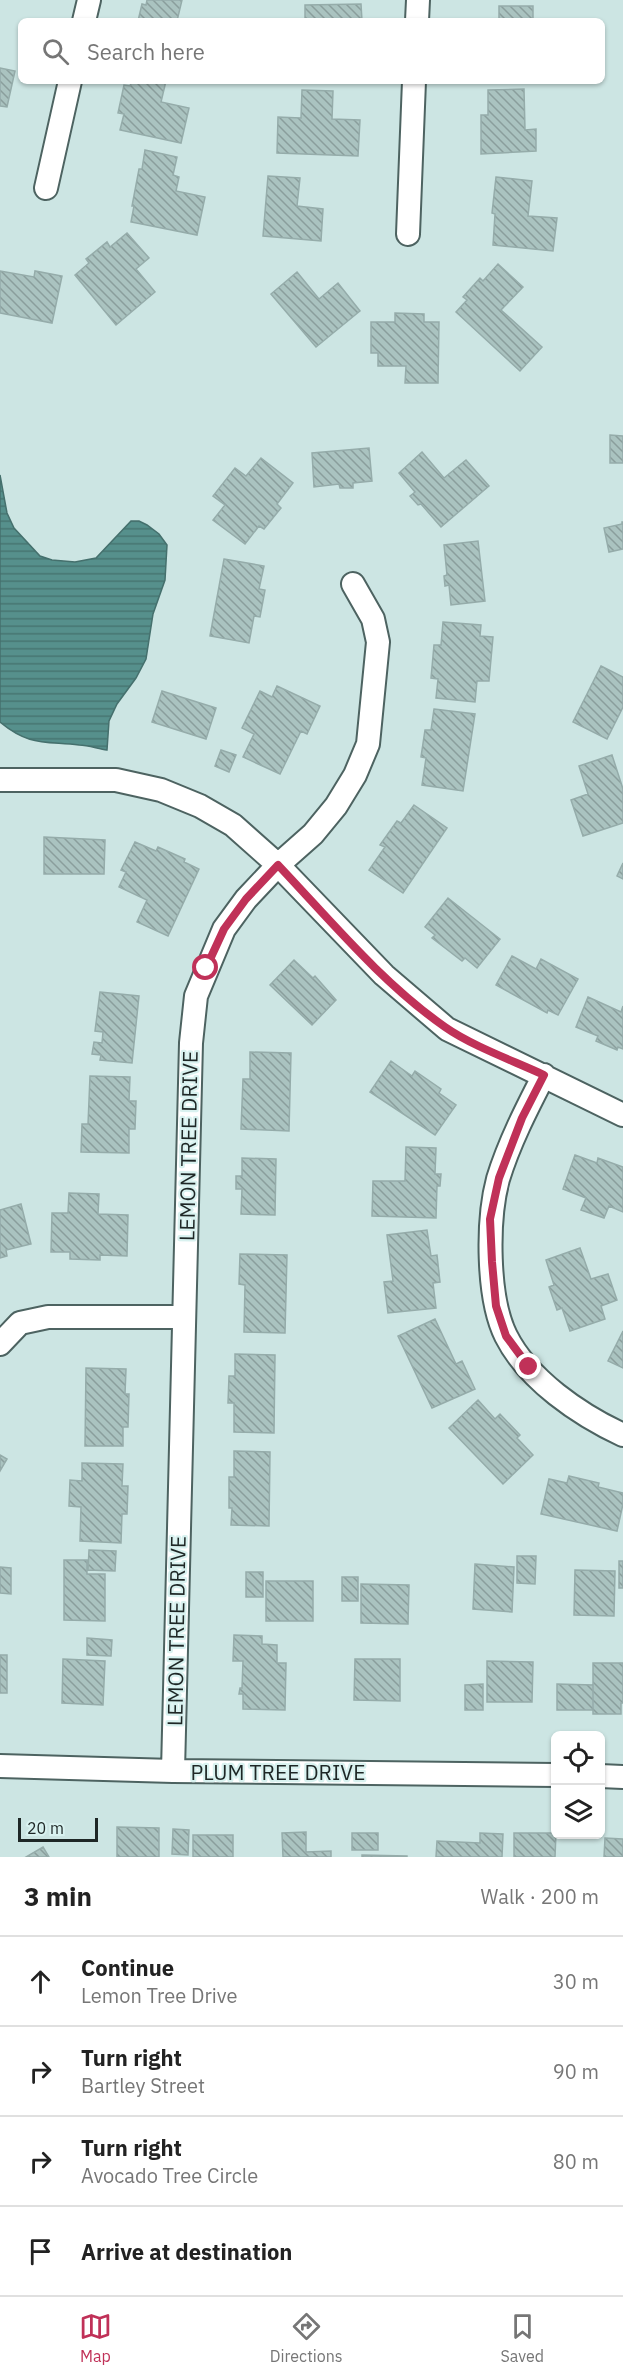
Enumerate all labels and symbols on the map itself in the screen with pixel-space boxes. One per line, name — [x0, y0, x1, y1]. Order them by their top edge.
route start — [192, 954, 218, 980]
street label: LEMON TREE DRIVE — [172, 1051, 204, 1241]
route end — [515, 1353, 541, 1379]
street label: LEMON TREE DRIVE — [160, 1536, 192, 1726]
street label: PLUM TREE DRIVE — [191, 1758, 365, 1786]
scale bar — [18, 1815, 98, 1842]

